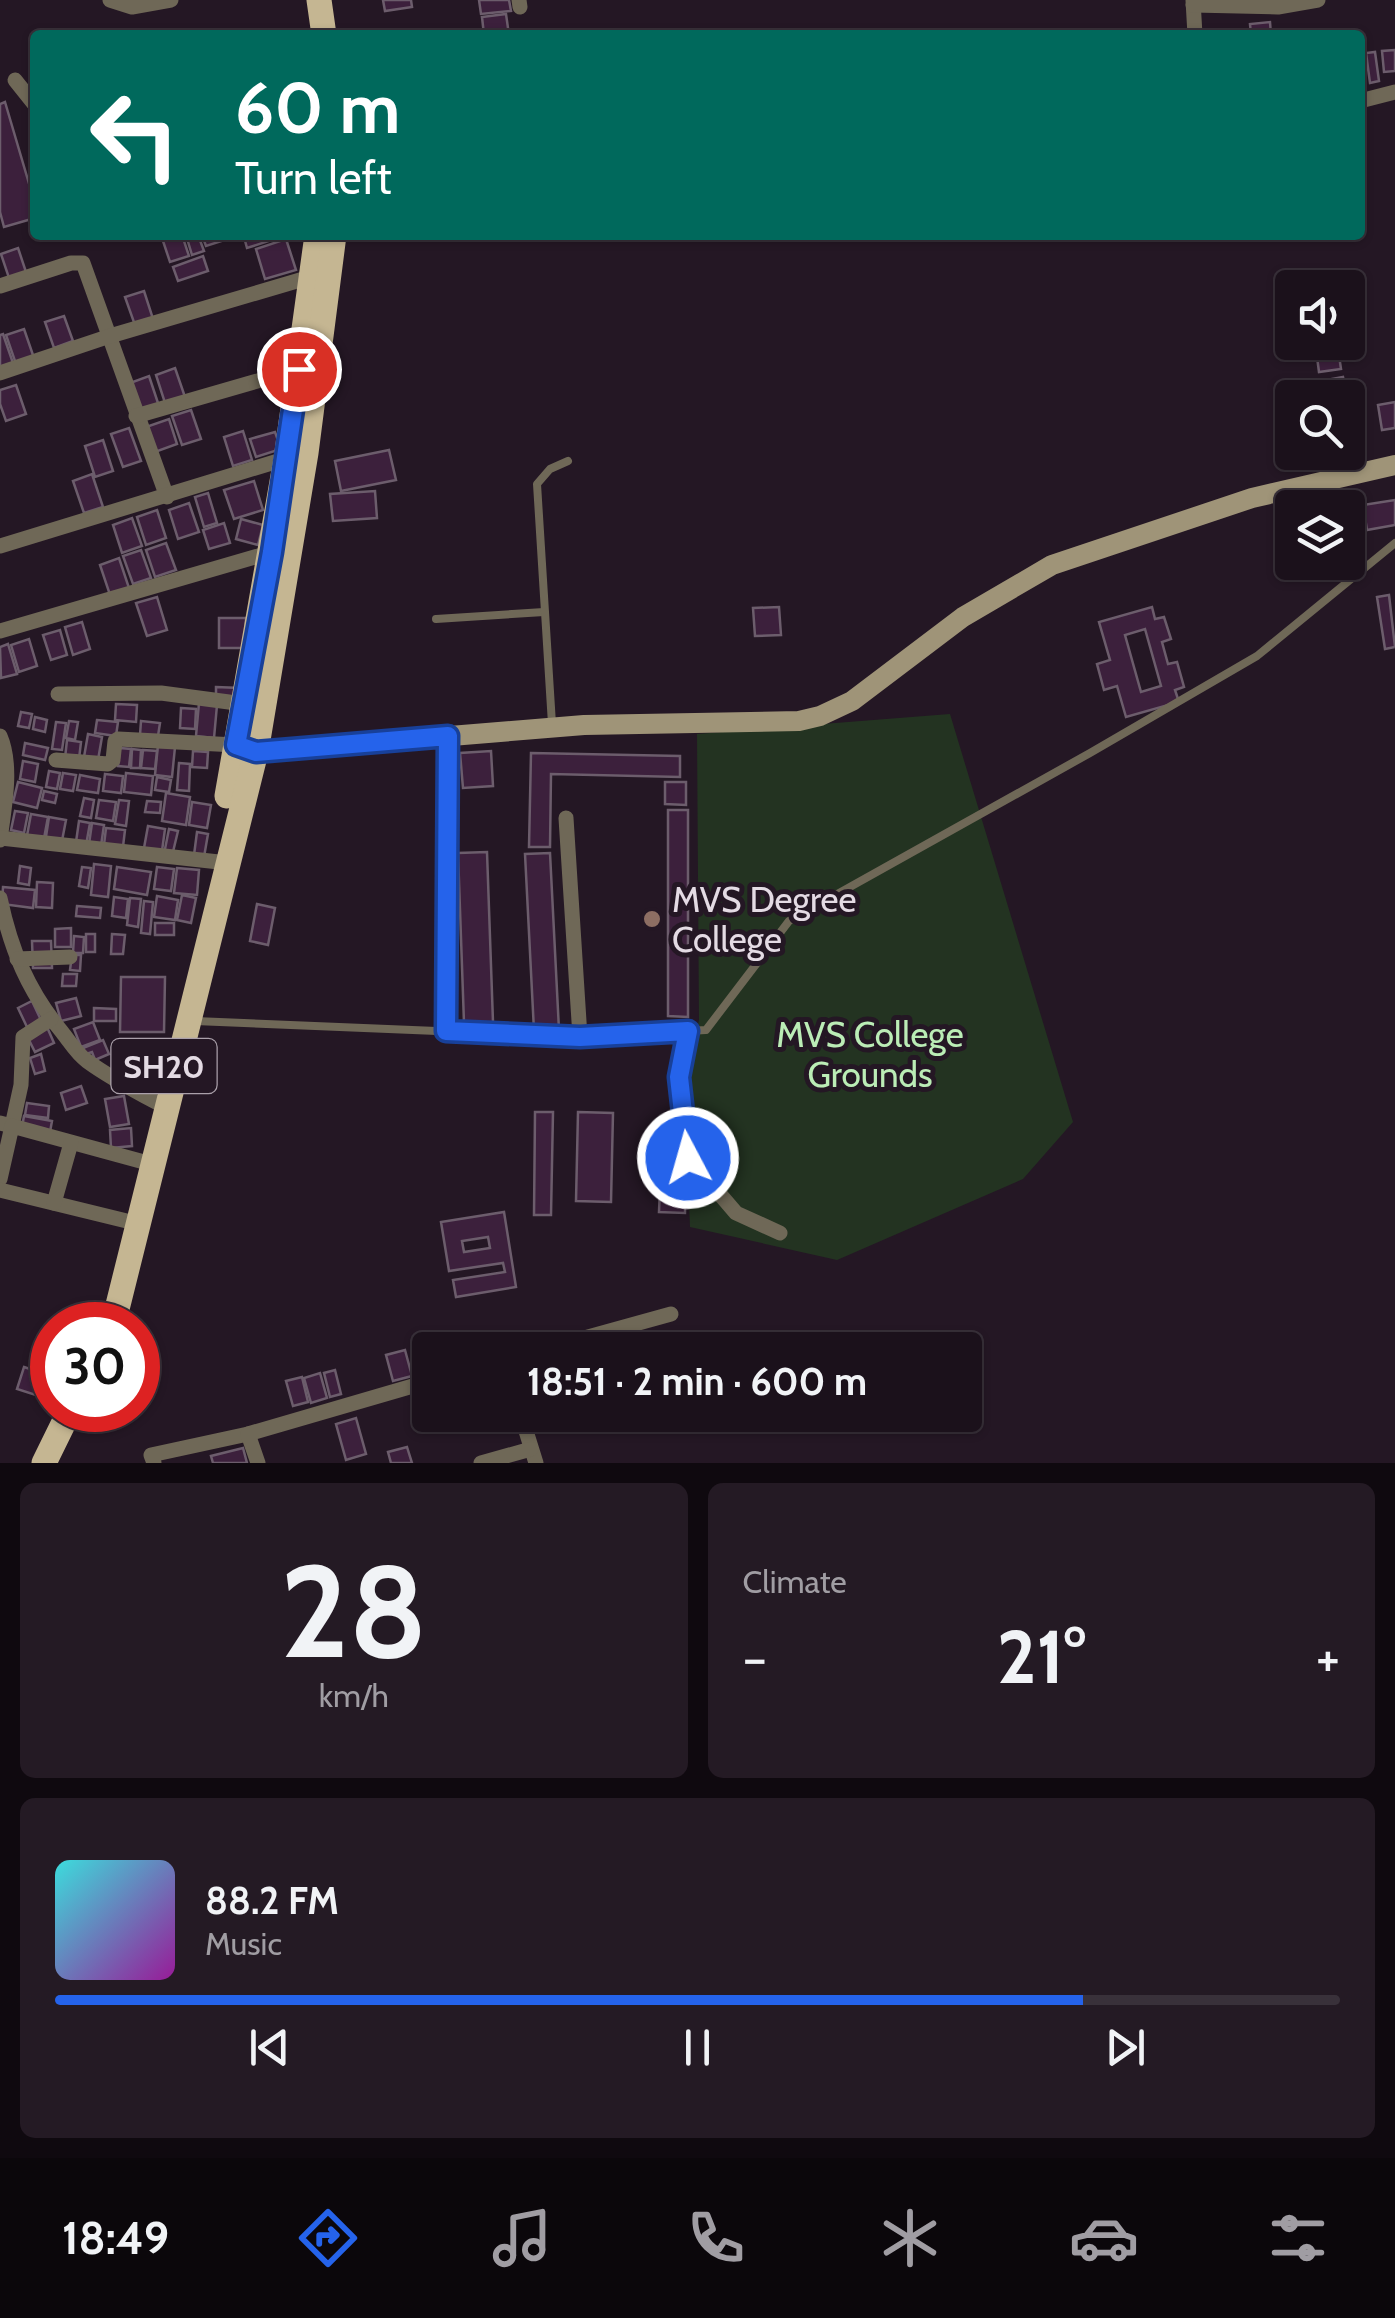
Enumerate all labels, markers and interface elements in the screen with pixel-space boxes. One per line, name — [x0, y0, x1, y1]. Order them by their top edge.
text: 60 m — [235, 65, 400, 151]
icon: left — [70, 70, 200, 200]
text: Turn left — [235, 151, 392, 205]
map controls — [1275, 270, 1365, 580]
button: sound — [1275, 270, 1365, 360]
pin — [257, 327, 342, 412]
icon: arrive — [272, 342, 327, 397]
button: search — [1275, 380, 1365, 470]
button: layers — [1275, 490, 1365, 580]
place label: MVS Degree College — [672, 878, 856, 961]
marker: MVS Degree College — [641, 908, 663, 930]
park label: MVS College Grounds — [776, 1013, 964, 1096]
road number: SH20 — [111, 1039, 216, 1093]
position arrow — [636, 1106, 740, 1210]
speed limit sign: 30 — [30, 1302, 160, 1432]
text: 18:51 · 2 min · 600 m — [527, 1358, 867, 1405]
text: 28 — [280, 1532, 427, 1690]
text: Climate — [743, 1562, 847, 1601]
text: 21° — [997, 1611, 1086, 1702]
text: − — [743, 1624, 767, 1691]
text: + — [1316, 1624, 1340, 1691]
text: km/h — [319, 1676, 389, 1715]
text: 88.2 FM — [205, 1877, 339, 1924]
text: Music — [205, 1924, 282, 1963]
icon: previous — [242, 2020, 297, 2075]
icon: pause — [670, 2020, 725, 2075]
icon: next — [1098, 2020, 1153, 2075]
icon: directions — [293, 2203, 363, 2273]
icon: music — [487, 2203, 557, 2273]
icon: phone — [681, 2203, 751, 2273]
icon: climate — [875, 2203, 945, 2273]
icon: car — [1069, 2203, 1139, 2273]
icon: filters — [1263, 2203, 1333, 2273]
text: 18:49 — [62, 2211, 169, 2265]

